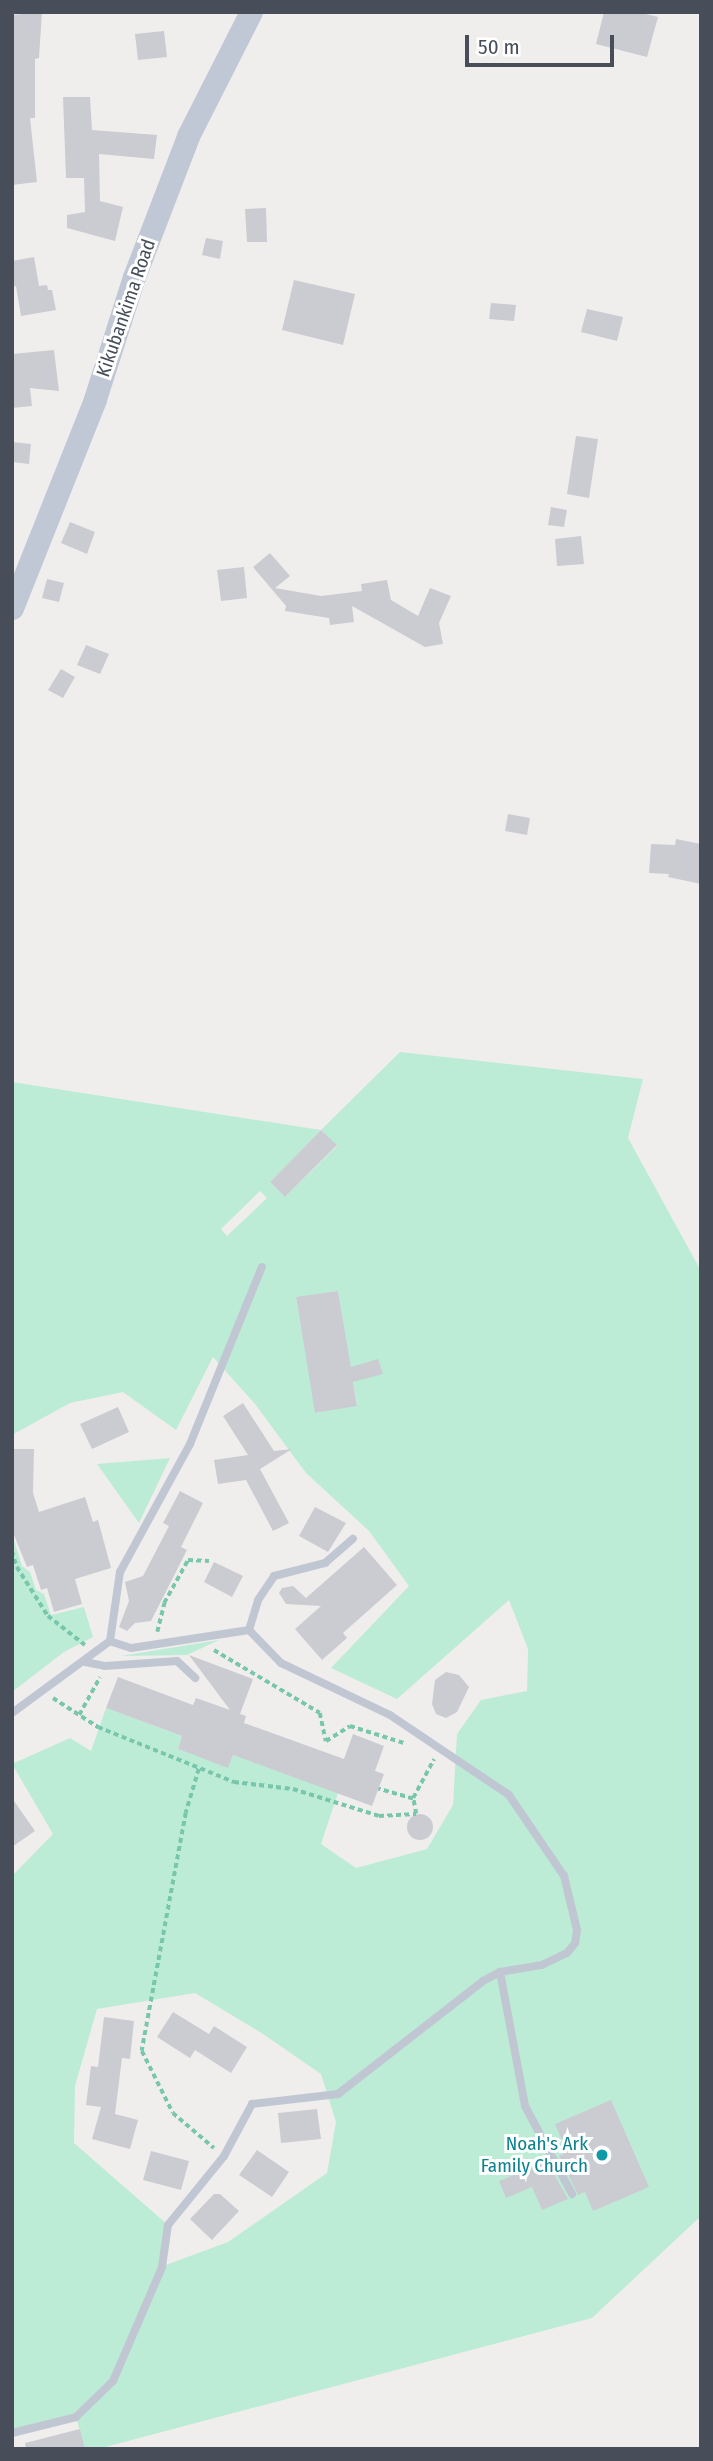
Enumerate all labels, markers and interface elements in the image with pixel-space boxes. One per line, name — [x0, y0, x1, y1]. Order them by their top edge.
scale bar — [468, 21, 617, 65]
text: 50 m — [478, 34, 520, 60]
street label: Kikubankima Road — [92, 236, 160, 380]
place label: Noah's Ark Family Church — [481, 2133, 588, 2177]
marker: Noah's Ark Family Church — [594, 2147, 610, 2163]

